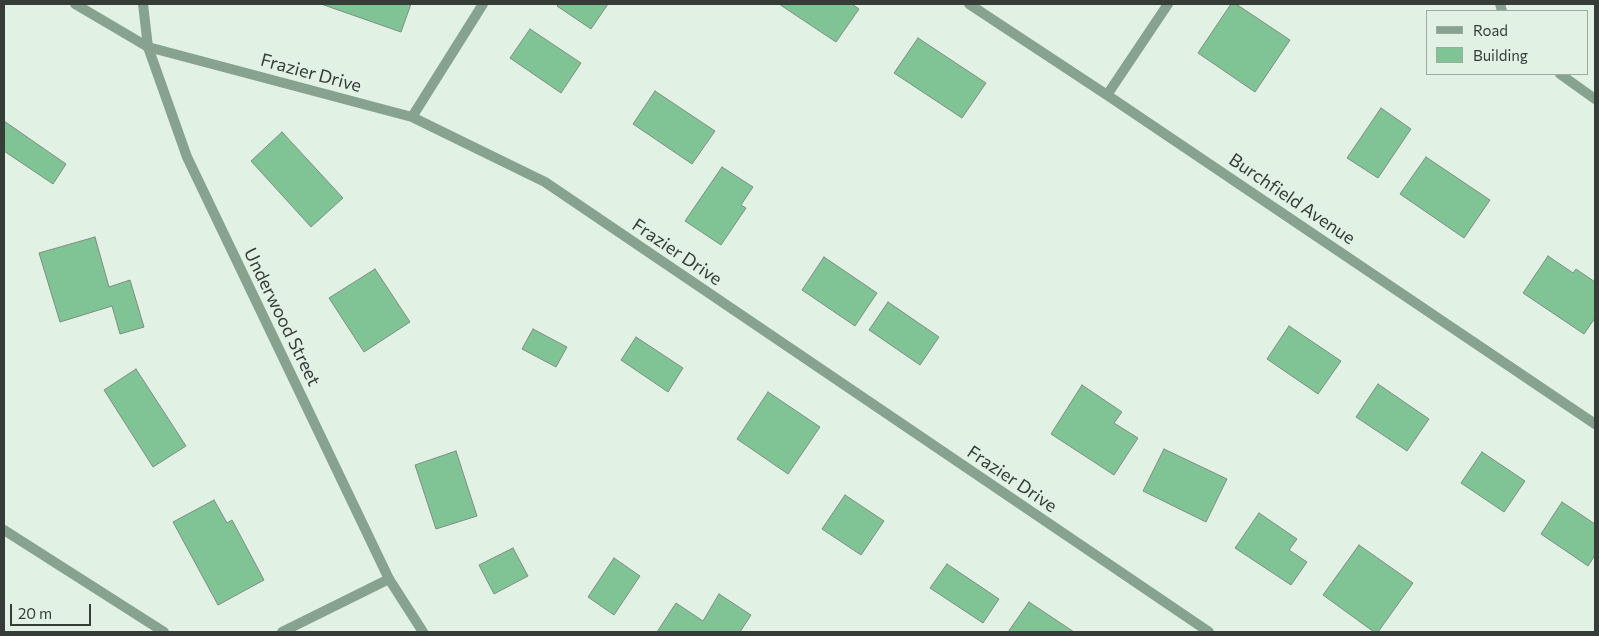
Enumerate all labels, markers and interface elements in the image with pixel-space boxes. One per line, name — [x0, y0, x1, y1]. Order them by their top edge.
legend — [1426, 10, 1589, 75]
text: Road — [1473, 21, 1508, 39]
text: Building — [1473, 46, 1528, 64]
street label: Frazier Drive — [258, 49, 364, 97]
street label: Burchfield Avenue — [1225, 149, 1359, 249]
street label: Frazier Drive — [628, 214, 726, 290]
street label: Underwood Street — [239, 244, 325, 390]
street label: Frazier Drive — [963, 441, 1061, 517]
scale bar — [12, 594, 94, 626]
text: 20 m — [18, 604, 52, 622]

